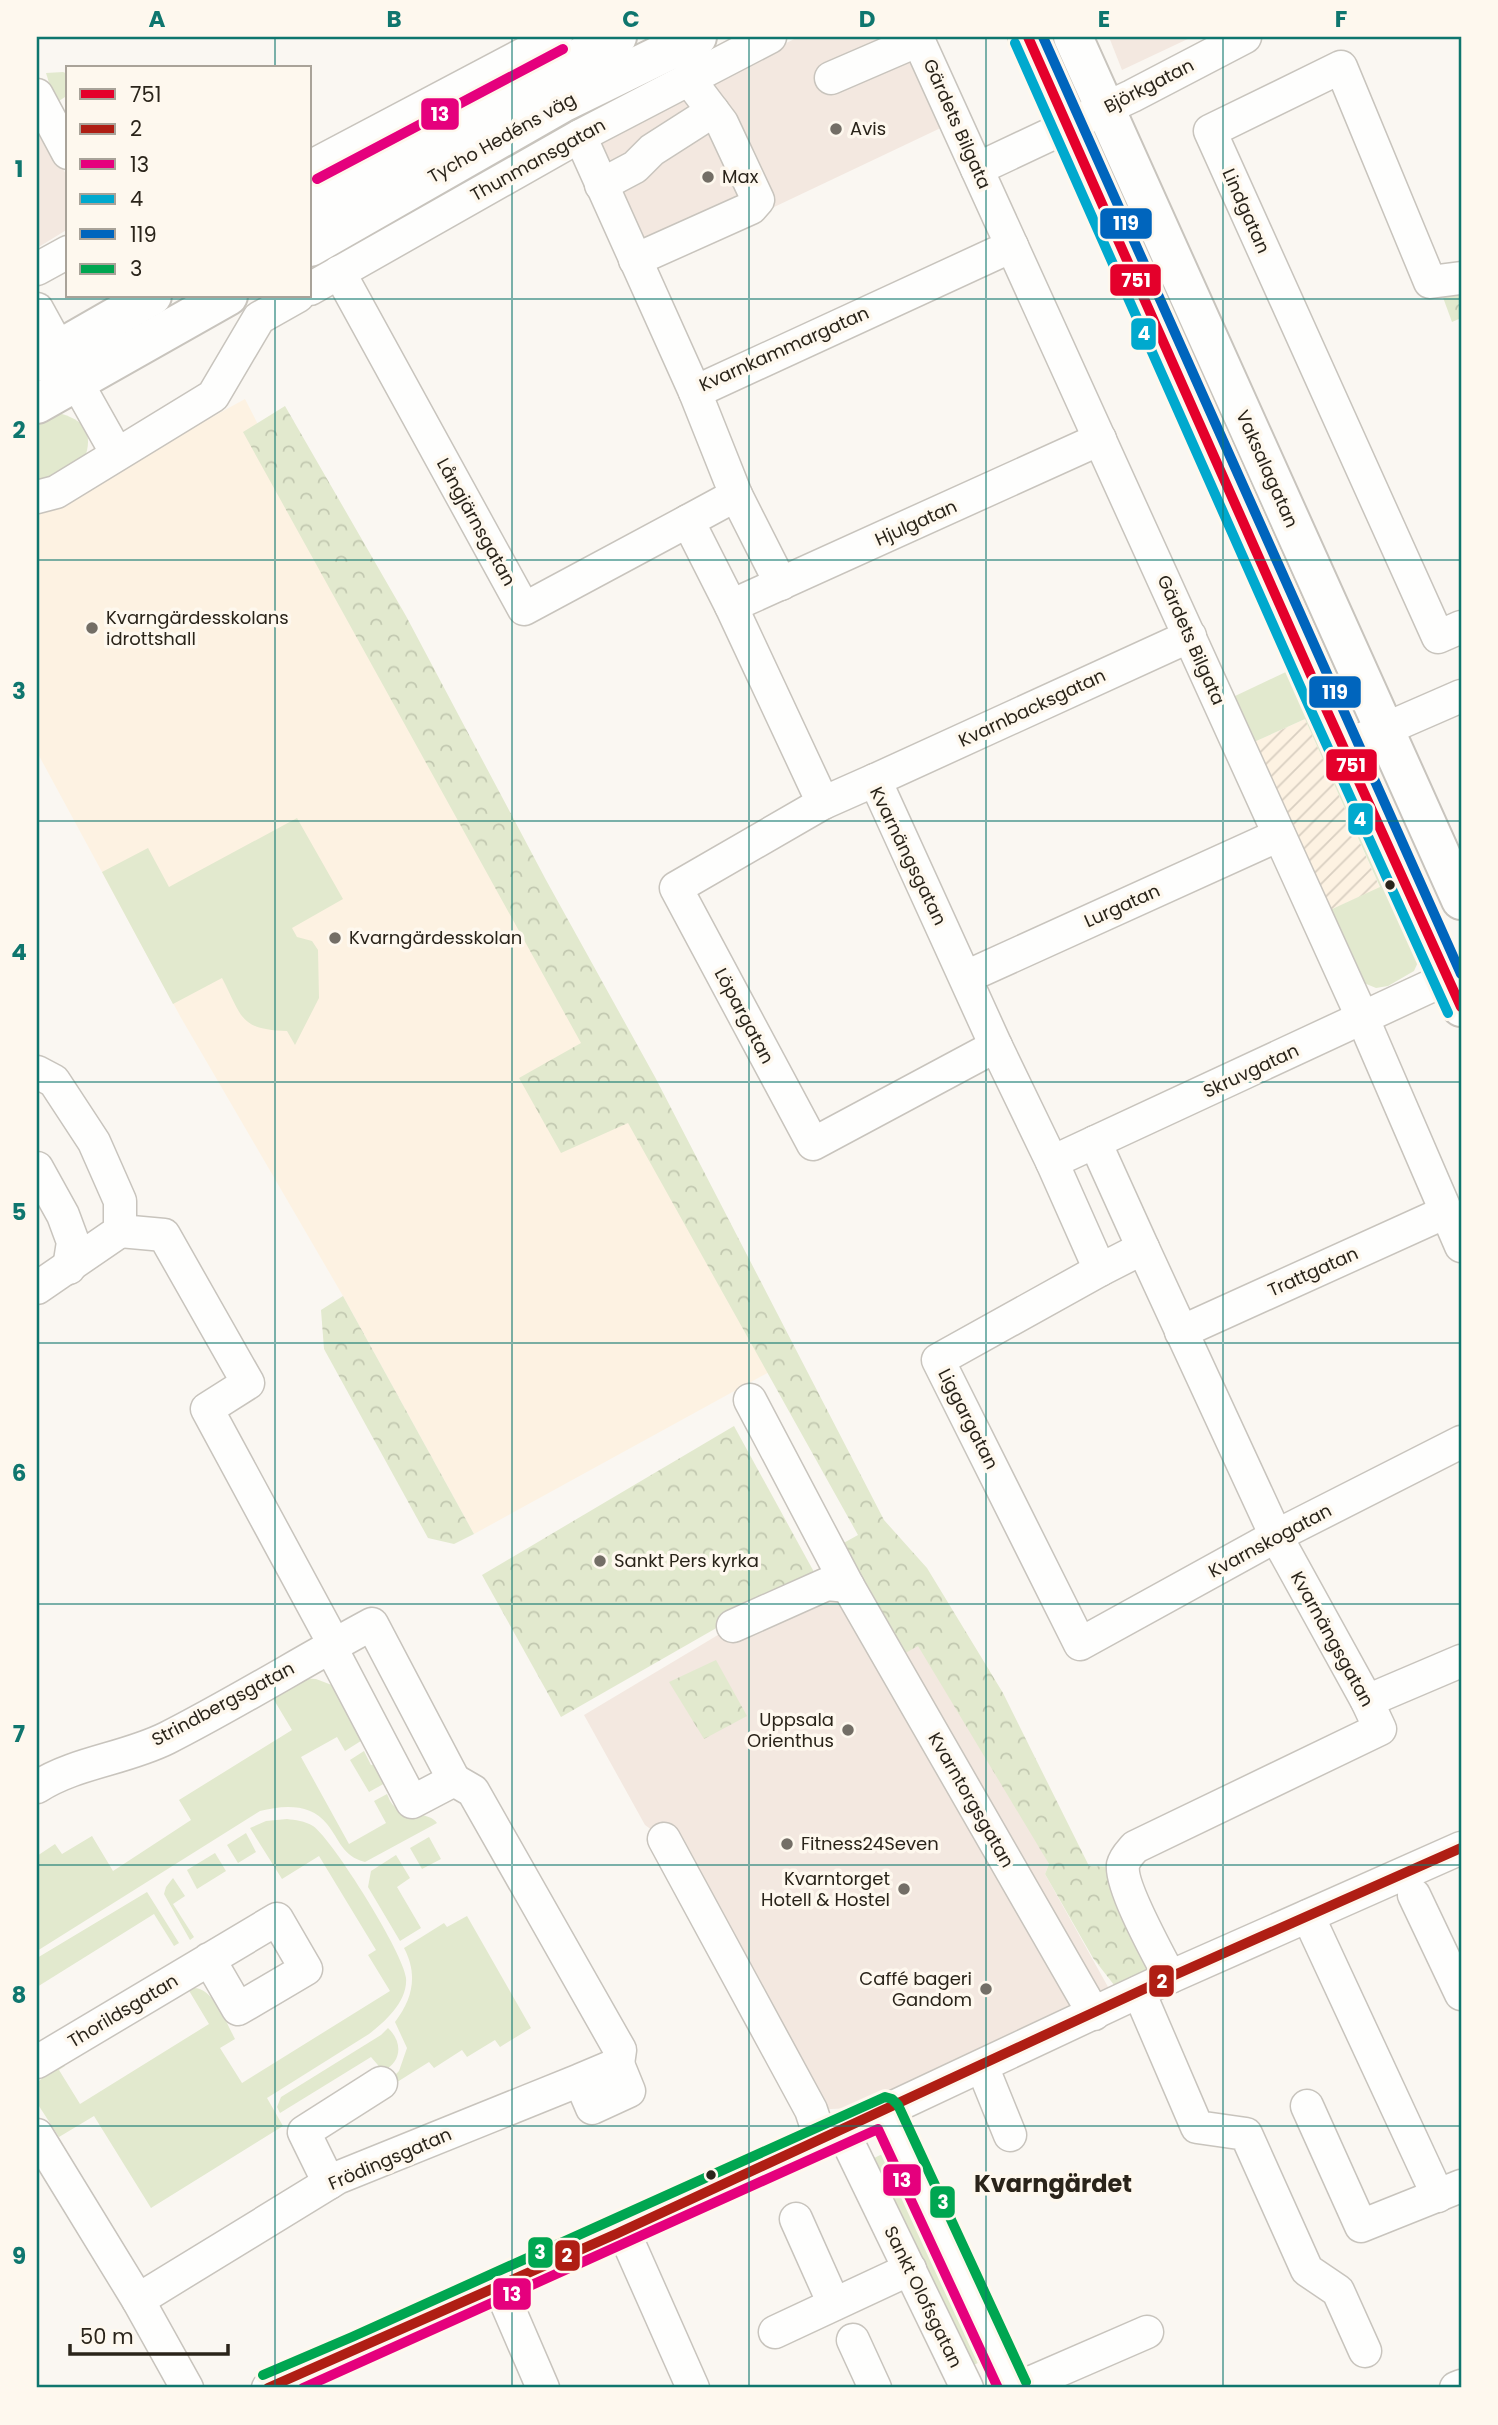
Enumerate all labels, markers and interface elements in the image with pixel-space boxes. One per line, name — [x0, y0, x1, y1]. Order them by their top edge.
text: A — [149, 3, 166, 35]
text: B — [386, 3, 402, 35]
text: C — [622, 3, 640, 35]
text: D — [859, 3, 875, 35]
text: E — [1098, 3, 1110, 35]
text: F — [1335, 3, 1347, 35]
street label: Björkgatan — [1100, 52, 1198, 119]
street label: Gärdets Bilgata — [918, 55, 997, 193]
legend — [66, 66, 312, 298]
text: 751 — [130, 80, 161, 109]
street label: Tycho Hedéns väg — [423, 86, 580, 189]
line badge: 13 — [420, 97, 460, 131]
text: 13 — [431, 101, 449, 128]
street label: Thunmansgatan — [466, 112, 610, 207]
text: 2 — [130, 114, 142, 143]
place label: Avis — [850, 116, 886, 141]
marker: Avis — [828, 121, 844, 137]
text: 13 — [130, 150, 149, 179]
text: 1 — [15, 153, 23, 185]
place label: Max — [722, 164, 759, 189]
street label: Lindgatan — [1217, 164, 1276, 257]
marker: Max — [700, 169, 716, 185]
text: 4 — [130, 184, 143, 213]
line badge: 119 — [1099, 207, 1153, 240]
text: 119 — [1113, 210, 1139, 237]
text: 119 — [130, 220, 157, 249]
text: 3 — [130, 254, 142, 283]
line badge: 751 — [1109, 263, 1162, 297]
text: 751 — [1121, 267, 1151, 294]
street label: Kvarnkammargatan — [695, 300, 873, 397]
line badge: 4 — [1130, 317, 1157, 351]
text: 4 — [1138, 320, 1151, 347]
street label: Vaksalagatan — [1230, 406, 1305, 532]
text: 2 — [12, 414, 26, 446]
street label: Långjärnsgatan — [431, 453, 522, 590]
street label: Hjulgatan — [871, 493, 961, 552]
street label: Gärdets Bilgata — [1152, 571, 1231, 709]
place label: Kvarngärdesskolans idrottshall — [106, 605, 289, 651]
marker: Kvarngärdesskolans idrottshall — [84, 620, 100, 636]
street label: Kvarnbacksgatan — [954, 662, 1109, 753]
text: 3 — [12, 675, 26, 707]
line badge: 119 — [1308, 675, 1362, 709]
text: 119 — [1322, 679, 1348, 706]
line badge: 751 — [1325, 748, 1378, 782]
text: 751 — [1336, 752, 1366, 779]
street label: Kvarnängsgatan — [864, 782, 953, 929]
line badge: 4 — [1347, 802, 1374, 836]
text: 4 — [1354, 806, 1367, 833]
street label: Lurgatan — [1080, 878, 1164, 933]
unlabelled marker — [1383, 878, 1397, 892]
place label: Kvarngärdesskolan — [349, 925, 522, 950]
marker: Kvarngärdesskolan — [327, 930, 343, 946]
text: 4 — [11, 936, 27, 968]
street label: Löpargatan — [709, 964, 780, 1068]
street label: Skruvgatan — [1199, 1038, 1303, 1104]
text: 5 — [12, 1196, 26, 1228]
street label: Trattgatan — [1264, 1241, 1362, 1303]
street label: Liggargatan — [932, 1364, 1005, 1473]
text: 6 — [12, 1457, 26, 1489]
street label: Kvarnskogatan — [1204, 1498, 1336, 1584]
place label: Sankt Pers kyrka — [614, 1548, 759, 1573]
marker: Sankt Pers kyrka — [592, 1553, 608, 1569]
street label: Kvarnängsgatan — [1285, 1567, 1380, 1711]
street label: Strindbergsgatan — [147, 1655, 298, 1752]
place label: Uppsala Orienthus — [747, 1707, 834, 1753]
text: 7 — [13, 1718, 25, 1750]
marker: Uppsala Orienthus — [840, 1722, 856, 1738]
street label: Kvarntorgsgatan — [923, 1728, 1020, 1872]
place label: Fitness24Seven — [801, 1831, 939, 1856]
marker: Fitness24Seven — [779, 1836, 795, 1852]
place label: Kvarntorget Hotell & Hostel — [761, 1866, 890, 1912]
marker: Kvarntorget Hotell & Hostel — [896, 1881, 912, 1897]
line badge: 2 — [1148, 1964, 1175, 1998]
place label: Caffé bageri Gandom — [859, 1966, 972, 2012]
street label: Thorildsgatan — [63, 1968, 183, 2053]
text: 2 — [1157, 1968, 1168, 1995]
text: 8 — [12, 1979, 26, 2011]
marker: Caffé bageri Gandom — [978, 1981, 994, 1997]
street label: Frödingsgatan — [324, 2121, 455, 2196]
line badge: 13 — [882, 2163, 922, 2197]
text: 13 — [893, 2167, 911, 2194]
district label: Kvarngärdet — [974, 2167, 1132, 2200]
unlabelled marker — [704, 2168, 718, 2182]
line badge: 3 — [929, 2185, 956, 2219]
text: 3 — [937, 2189, 949, 2216]
street label: Sankt Olofsgatan — [878, 2222, 969, 2372]
line badge: 3 — [527, 2236, 554, 2269]
text: 3 — [534, 2239, 546, 2266]
line badge: 2 — [554, 2239, 581, 2272]
text: 9 — [12, 2240, 26, 2272]
text: 2 — [562, 2242, 573, 2269]
line badge: 13 — [492, 2277, 532, 2311]
text: 13 — [503, 2281, 521, 2308]
scale bar — [70, 2313, 228, 2357]
text: 50 m — [80, 2322, 134, 2351]

